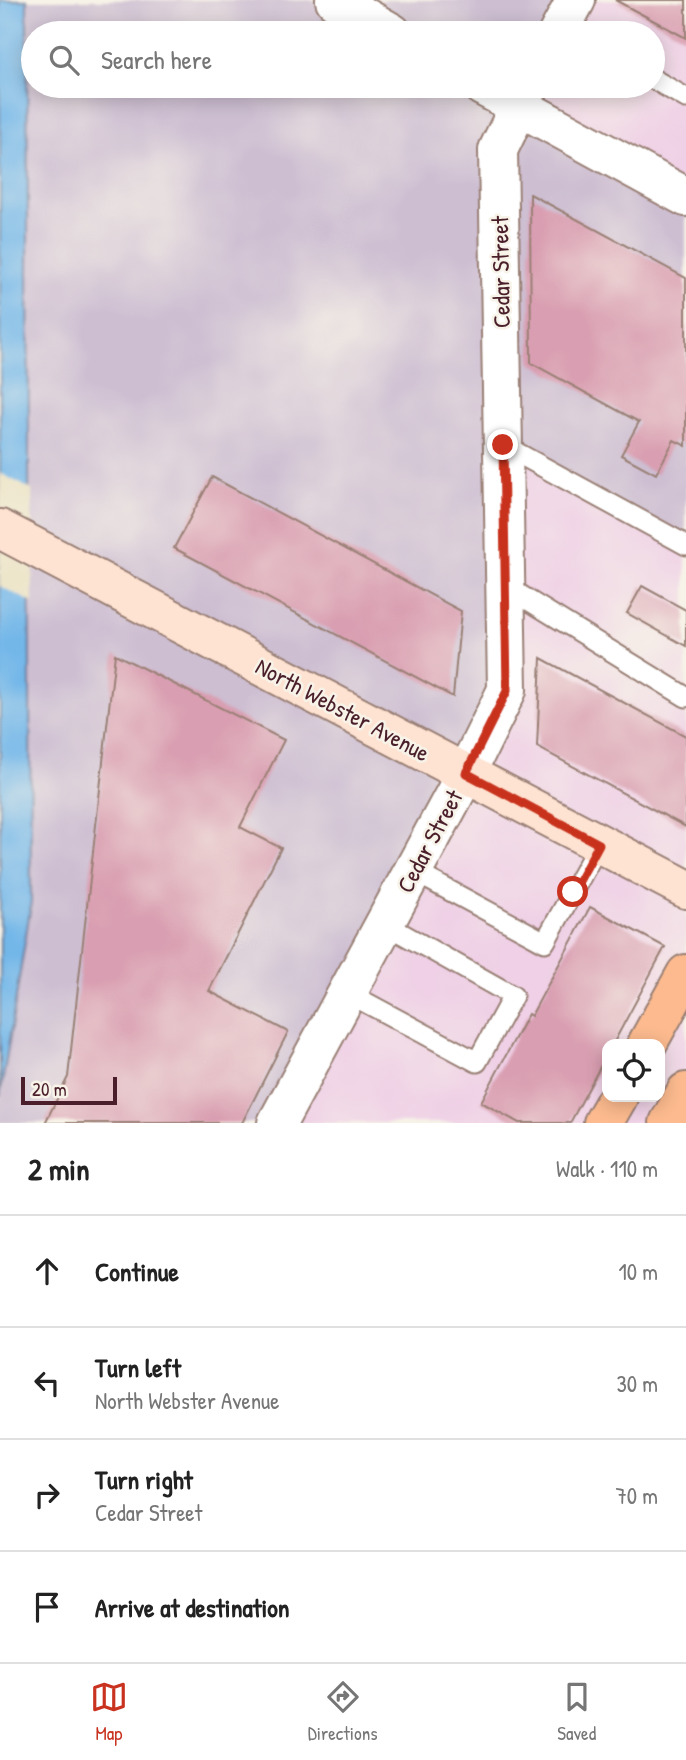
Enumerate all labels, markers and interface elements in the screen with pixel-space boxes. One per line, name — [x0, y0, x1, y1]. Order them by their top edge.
search box — [21, 21, 665, 98]
icon: search — [45, 41, 83, 79]
text: Search here — [101, 42, 212, 77]
street label: Cedar Street — [483, 215, 517, 328]
route end — [487, 429, 518, 460]
street label: North Webster Avenue — [251, 650, 436, 769]
street label: Cedar Street — [389, 783, 470, 898]
route start — [557, 876, 588, 907]
map controls — [602, 1039, 665, 1102]
button: locate — [602, 1039, 665, 1102]
scale bar — [21, 1074, 117, 1106]
text: 20 m — [32, 1076, 67, 1102]
text: 2 min — [28, 1149, 90, 1189]
text: Walk · 110 m — [556, 1153, 658, 1184]
icon: ahead — [28, 1252, 66, 1290]
text: Continue — [95, 1254, 179, 1289]
text: 10 m — [618, 1256, 658, 1287]
text: Turn left — [95, 1350, 181, 1385]
icon: left — [28, 1364, 66, 1402]
text: 30 m — [616, 1368, 658, 1399]
text: North Webster Avenue — [95, 1385, 279, 1416]
text: Turn right — [95, 1462, 193, 1497]
icon: right — [28, 1476, 66, 1514]
text: 70 m — [615, 1480, 658, 1511]
text: Cedar Street — [95, 1497, 202, 1528]
icon: arrive — [28, 1588, 66, 1626]
text: Arrive at destination — [95, 1590, 290, 1625]
tab: Map — [90, 1678, 128, 1746]
tab: Directions — [308, 1678, 378, 1746]
tab: Saved — [557, 1678, 596, 1746]

